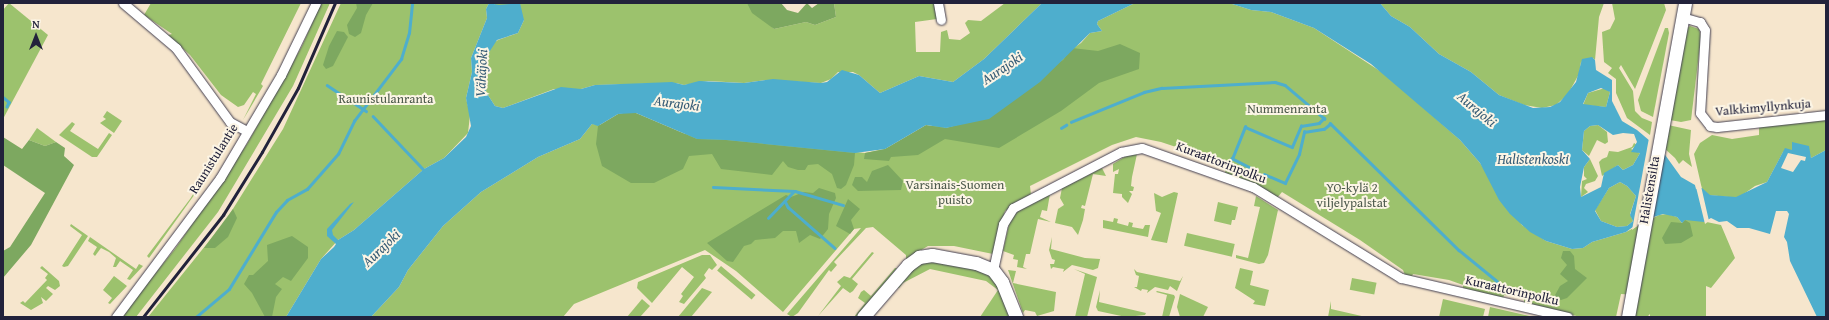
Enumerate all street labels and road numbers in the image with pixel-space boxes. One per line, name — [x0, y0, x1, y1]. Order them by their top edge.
street label: Valkkimyllynkuja — [1715, 96, 1811, 120]
street label: Raunistulantie — [186, 121, 242, 197]
street label: Kuraattorinpolku — [1174, 139, 1268, 187]
street label: Halistensilta — [1636, 155, 1664, 225]
street label: Kuraattorinpolku — [1464, 273, 1560, 309]

